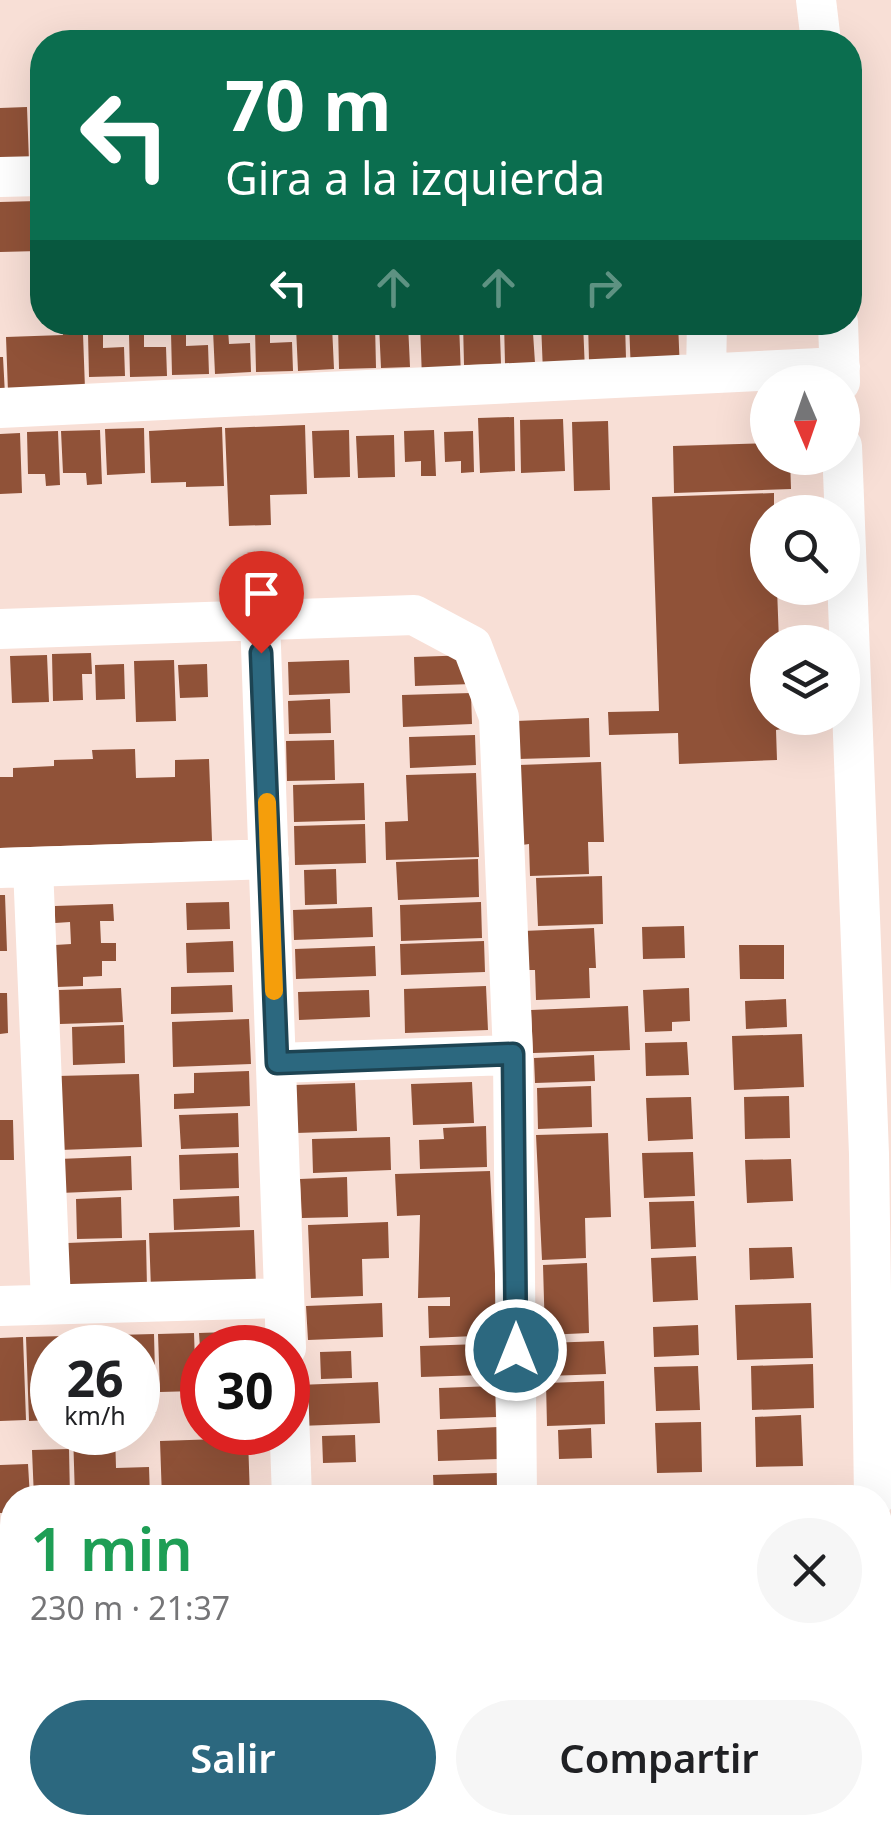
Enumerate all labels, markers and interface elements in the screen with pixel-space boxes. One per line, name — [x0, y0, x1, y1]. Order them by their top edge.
text: 70 m — [225, 56, 392, 152]
icon: left — [60, 70, 190, 200]
text: Gira a la izquierda — [225, 147, 605, 208]
icon: left — [261, 260, 316, 315]
icon: ahead — [366, 260, 421, 315]
icon: ahead — [471, 260, 526, 315]
icon: right — [576, 260, 631, 315]
north arrow — [750, 365, 860, 475]
map controls — [750, 365, 860, 735]
button: search — [750, 495, 860, 605]
pin — [219, 551, 304, 654]
icon: arrive — [234, 566, 289, 621]
button: layers — [750, 625, 860, 735]
position arrow — [464, 1298, 568, 1402]
speed limit sign: 30 — [180, 1325, 310, 1455]
text: 26 — [66, 1344, 124, 1412]
text: km/h — [64, 1398, 126, 1432]
text: 1 min — [30, 1507, 193, 1589]
button: close — [757, 1518, 862, 1623]
text: 230 m · 21:37 — [30, 1586, 230, 1629]
button: Salir — [30, 1700, 436, 1815]
button: Compartir — [456, 1700, 862, 1815]

